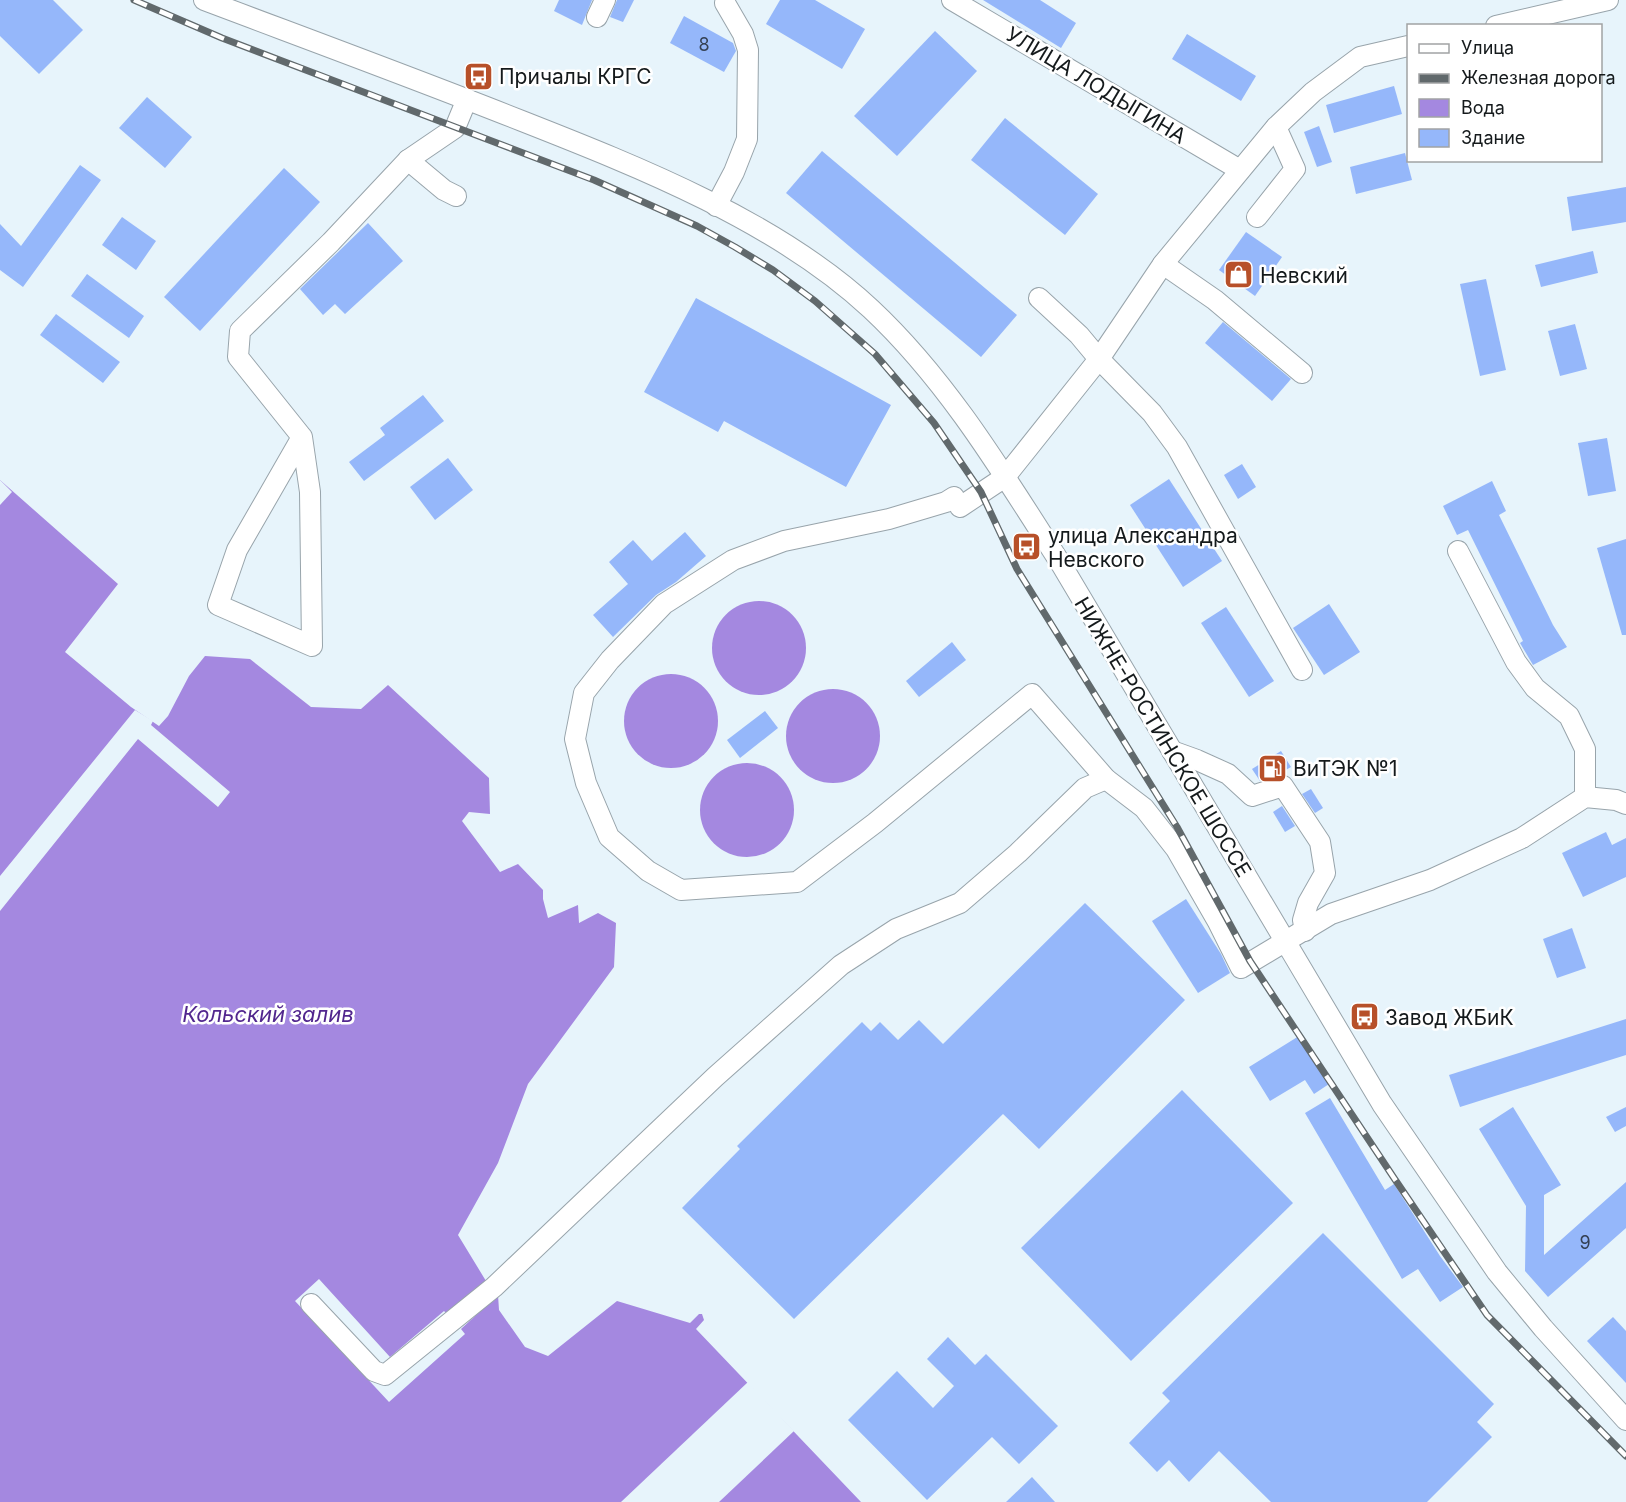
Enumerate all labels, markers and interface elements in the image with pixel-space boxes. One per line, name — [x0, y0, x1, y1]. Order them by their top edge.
street label: УЛИЦА ЛОДЫГИНА — [1001, 21, 1191, 149]
legend — [1407, 24, 1602, 162]
house number: 8 — [698, 34, 710, 55]
text: Улица — [1461, 37, 1514, 58]
bus stop icon: Причалы КРГС — [462, 60, 494, 92]
place label: Причалы КРГС — [499, 64, 652, 89]
text: Железная дорога — [1461, 67, 1616, 88]
text: Вода — [1461, 97, 1505, 118]
text: Здание — [1461, 127, 1525, 148]
shop icon: Невский — [1223, 259, 1255, 291]
place label: Невский — [1260, 263, 1348, 288]
place label: улица Александра Невского — [1048, 523, 1238, 572]
bus stop icon: улица Александра Невского — [1011, 531, 1043, 563]
street label: НИЖНЕ-РОСТИНСКОЕ ШОССЕ — [1069, 593, 1257, 881]
fuel station icon: ВиТЭК №1 — [1256, 752, 1288, 784]
place label: ВиТЭК №1 — [1293, 756, 1398, 781]
water label: Кольский залив — [182, 1001, 354, 1027]
bus stop icon: Завод ЖБиК — [1348, 1001, 1380, 1033]
place label: Завод ЖБиК — [1385, 1005, 1514, 1030]
house number: 9 — [1579, 1232, 1591, 1253]

